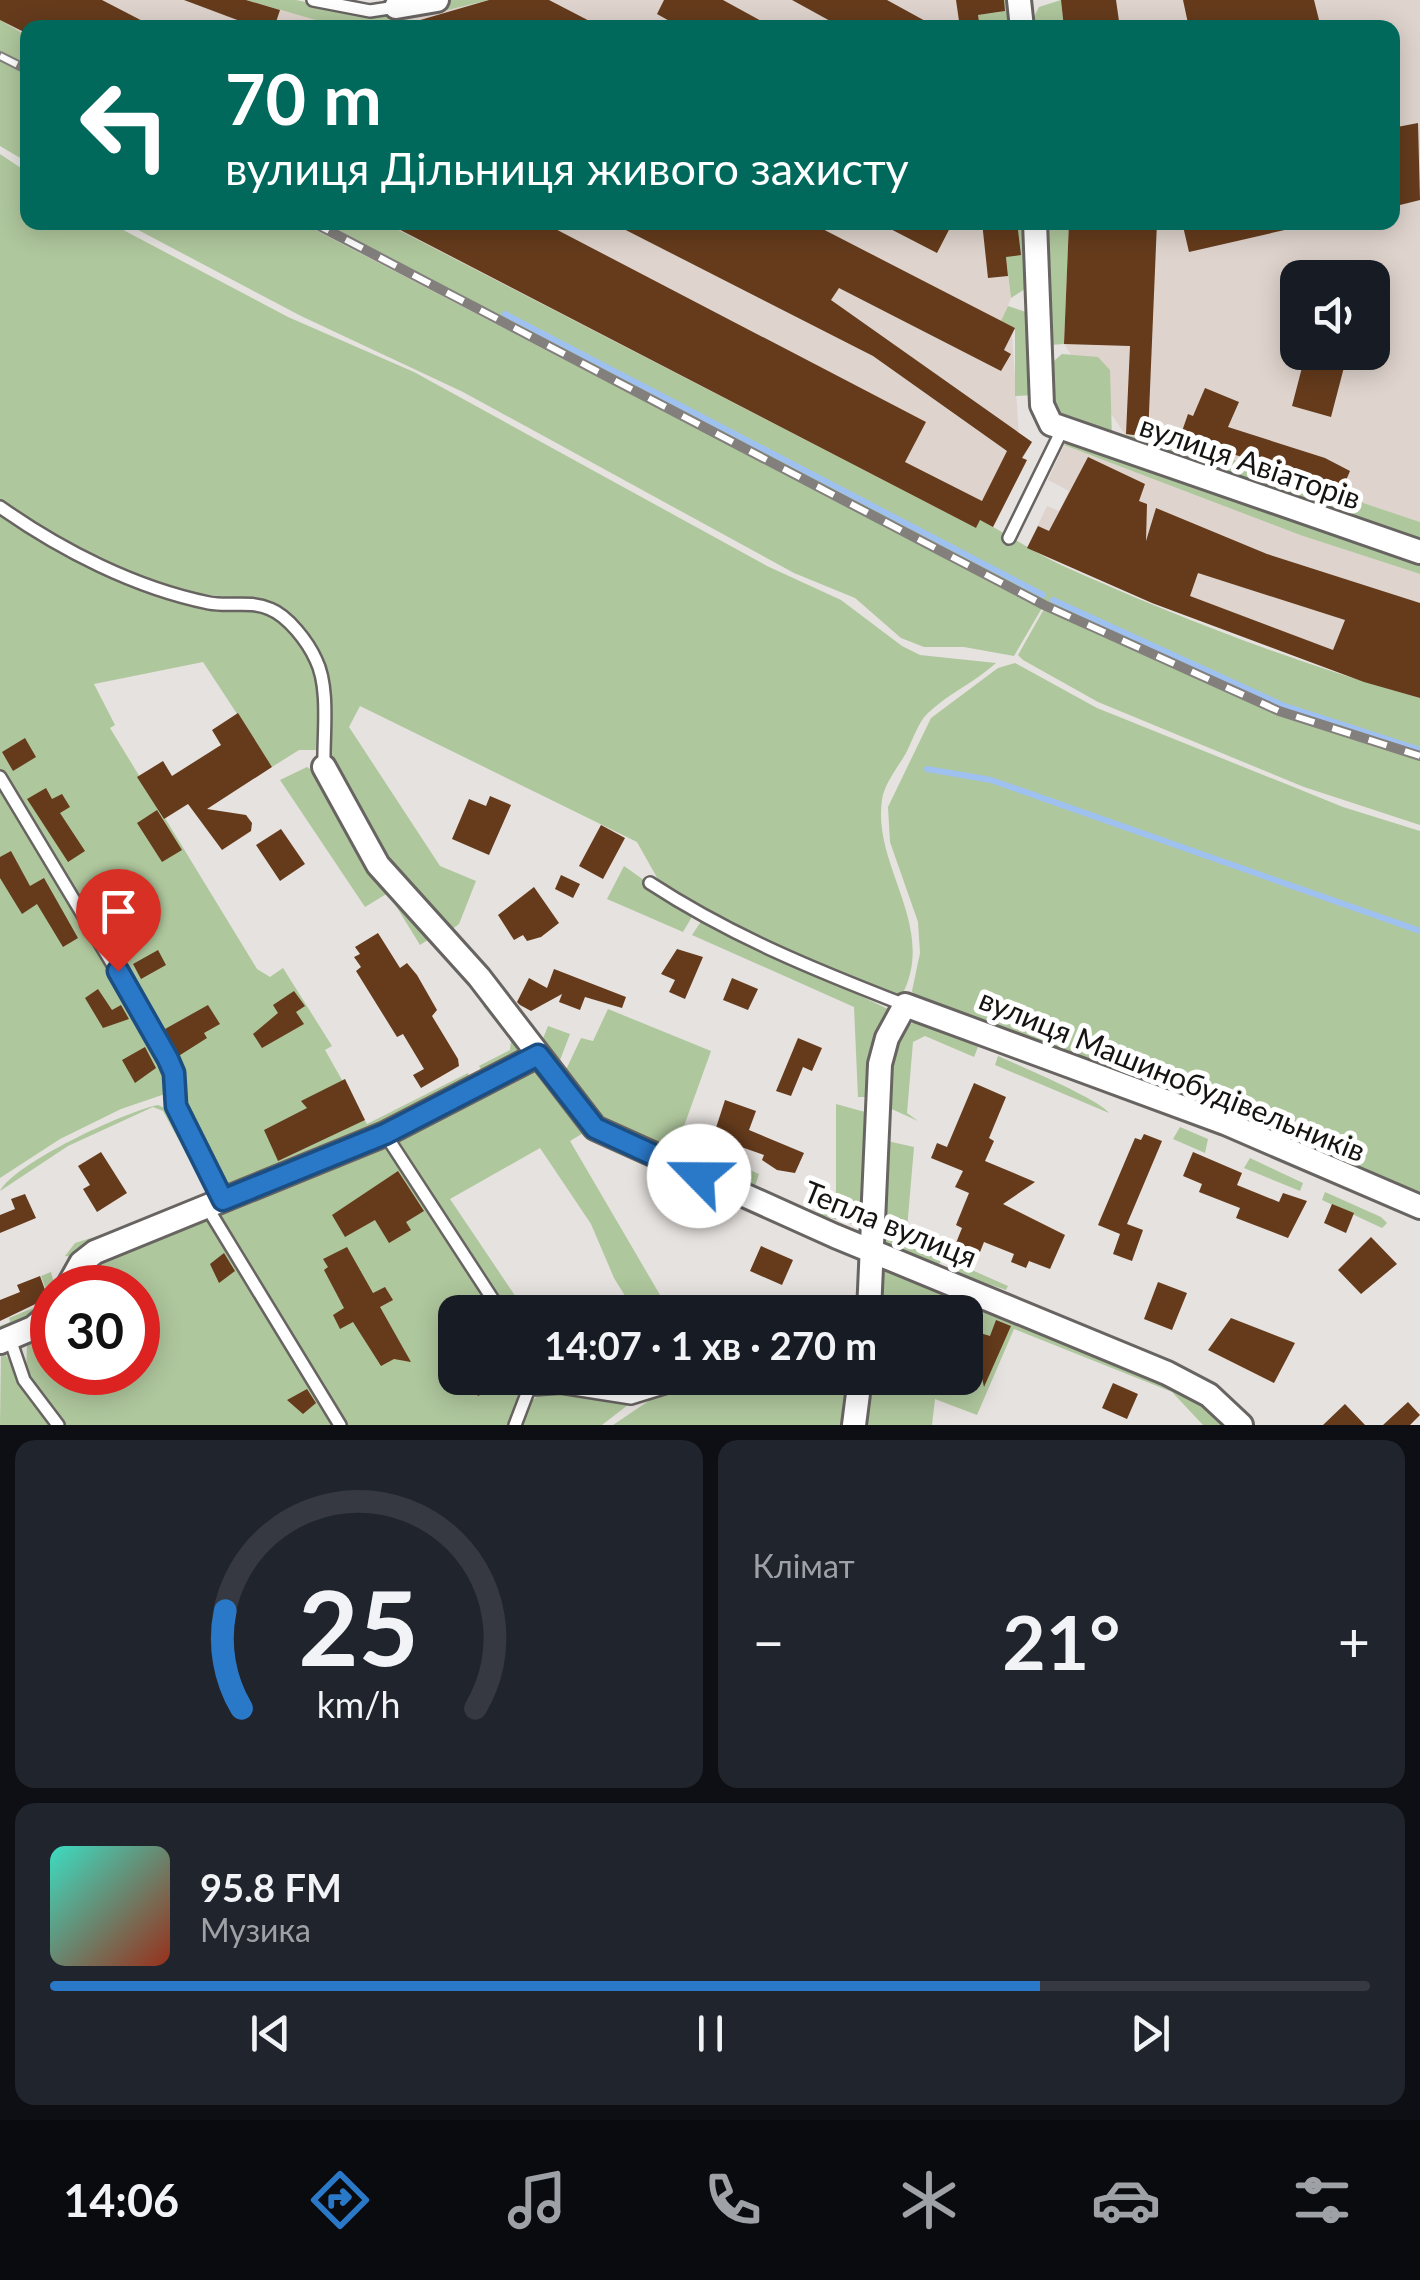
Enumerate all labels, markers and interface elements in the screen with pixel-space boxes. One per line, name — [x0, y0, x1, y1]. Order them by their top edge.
text: 70 m — [225, 56, 382, 140]
icon: left — [60, 60, 190, 190]
text: вулиця Дільниця живого захисту — [225, 141, 909, 195]
map controls — [1280, 260, 1390, 370]
button: sound — [1280, 260, 1390, 370]
street label: вулиця Авіаторів — [1135, 406, 1366, 516]
pin — [76, 869, 161, 972]
icon: arrive — [91, 884, 146, 939]
street label: вулиця Машинобудівельників — [974, 980, 1371, 1168]
position arrow — [647, 1124, 751, 1228]
street label: Тепла вулиця — [799, 1172, 982, 1274]
speed limit sign: 30 — [30, 1265, 160, 1395]
text: 14:07 · 1 хв · 270 m — [544, 1322, 877, 1368]
text: Клімат — [753, 1546, 855, 1585]
text: 25 — [298, 1563, 419, 1688]
text: 21° — [1002, 1596, 1120, 1686]
text: − — [753, 1608, 784, 1674]
text: + — [1338, 1608, 1370, 1674]
text: km/h — [317, 1683, 401, 1726]
text: 95.8 FM — [200, 1864, 342, 1910]
text: Музика — [200, 1910, 311, 1949]
icon: previous — [243, 2006, 298, 2061]
icon: pause — [683, 2006, 738, 2061]
icon: next — [1123, 2006, 1178, 2061]
icon: directions — [305, 2165, 375, 2235]
icon: music — [502, 2165, 572, 2235]
icon: phone — [698, 2165, 768, 2235]
icon: climate — [894, 2165, 964, 2235]
icon: car — [1091, 2165, 1161, 2235]
icon: filters — [1287, 2165, 1357, 2235]
text: 14:06 — [63, 2173, 179, 2227]

